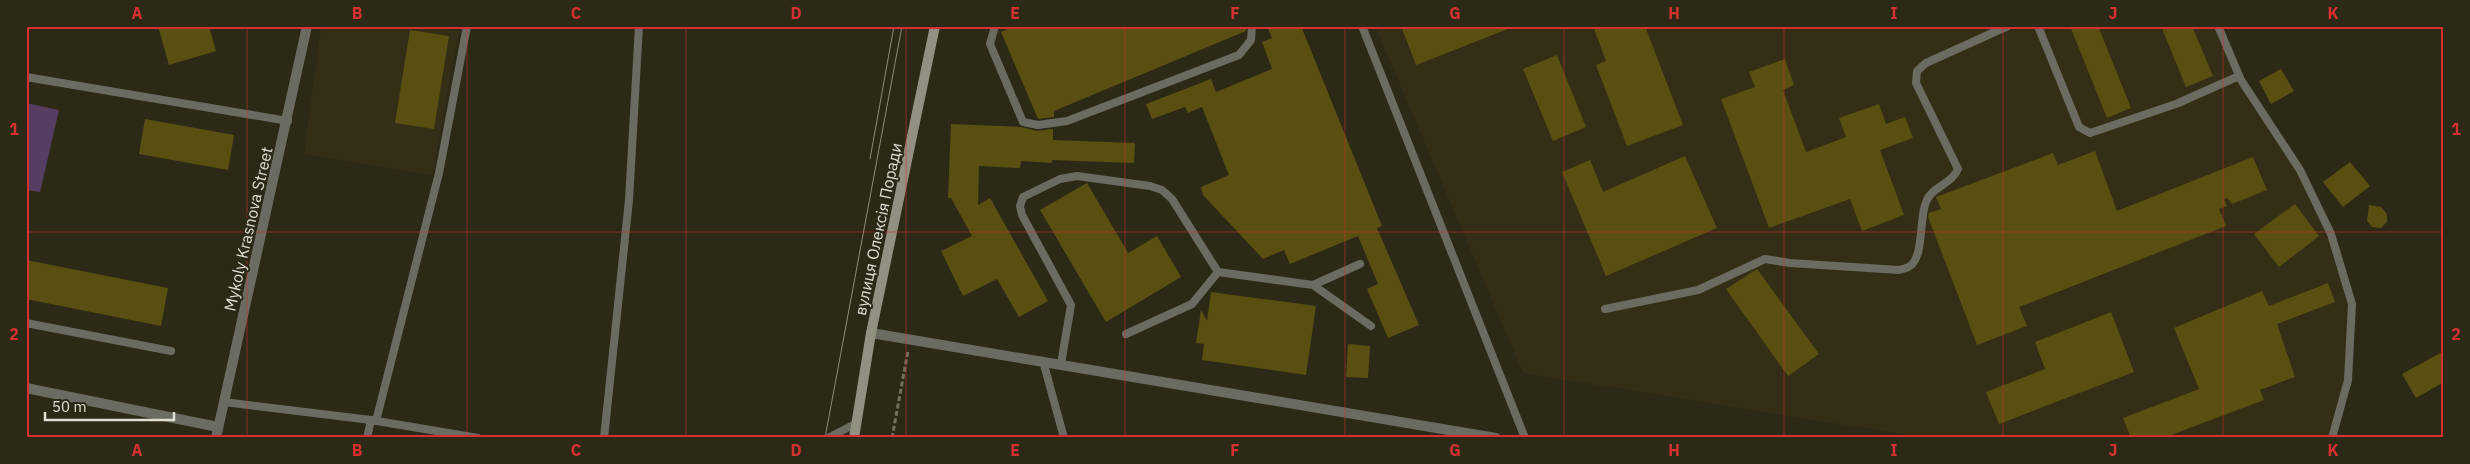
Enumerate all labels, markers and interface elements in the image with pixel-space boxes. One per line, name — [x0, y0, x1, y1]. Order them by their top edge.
text: A — [132, 3, 143, 23]
text: B — [352, 3, 363, 23]
text: C — [571, 3, 581, 23]
text: D — [790, 3, 802, 23]
text: E — [1010, 3, 1020, 23]
text: F — [1230, 3, 1240, 23]
text: G — [1449, 3, 1461, 23]
text: H — [1668, 3, 1680, 23]
text: I — [1891, 3, 1898, 23]
text: J — [2109, 3, 2117, 23]
text: K — [2327, 3, 2339, 23]
text: 1 — [9, 119, 19, 139]
text: 1 — [2451, 119, 2461, 139]
street label: вулиця Олексія Поради — [850, 141, 906, 317]
street label: Mykoly Krasnova Street — [219, 145, 277, 313]
text: 2 — [9, 324, 19, 344]
text: 2 — [2451, 324, 2461, 344]
scale bar — [45, 389, 174, 421]
text: 50 m — [52, 397, 87, 416]
text: A — [132, 440, 143, 460]
text: B — [352, 440, 363, 460]
text: C — [571, 440, 581, 460]
text: D — [790, 440, 802, 460]
text: E — [1010, 440, 1020, 460]
text: F — [1230, 440, 1240, 460]
text: G — [1449, 440, 1461, 460]
text: H — [1668, 440, 1680, 460]
text: I — [1891, 440, 1898, 460]
text: J — [2109, 440, 2117, 460]
text: K — [2327, 440, 2339, 460]

